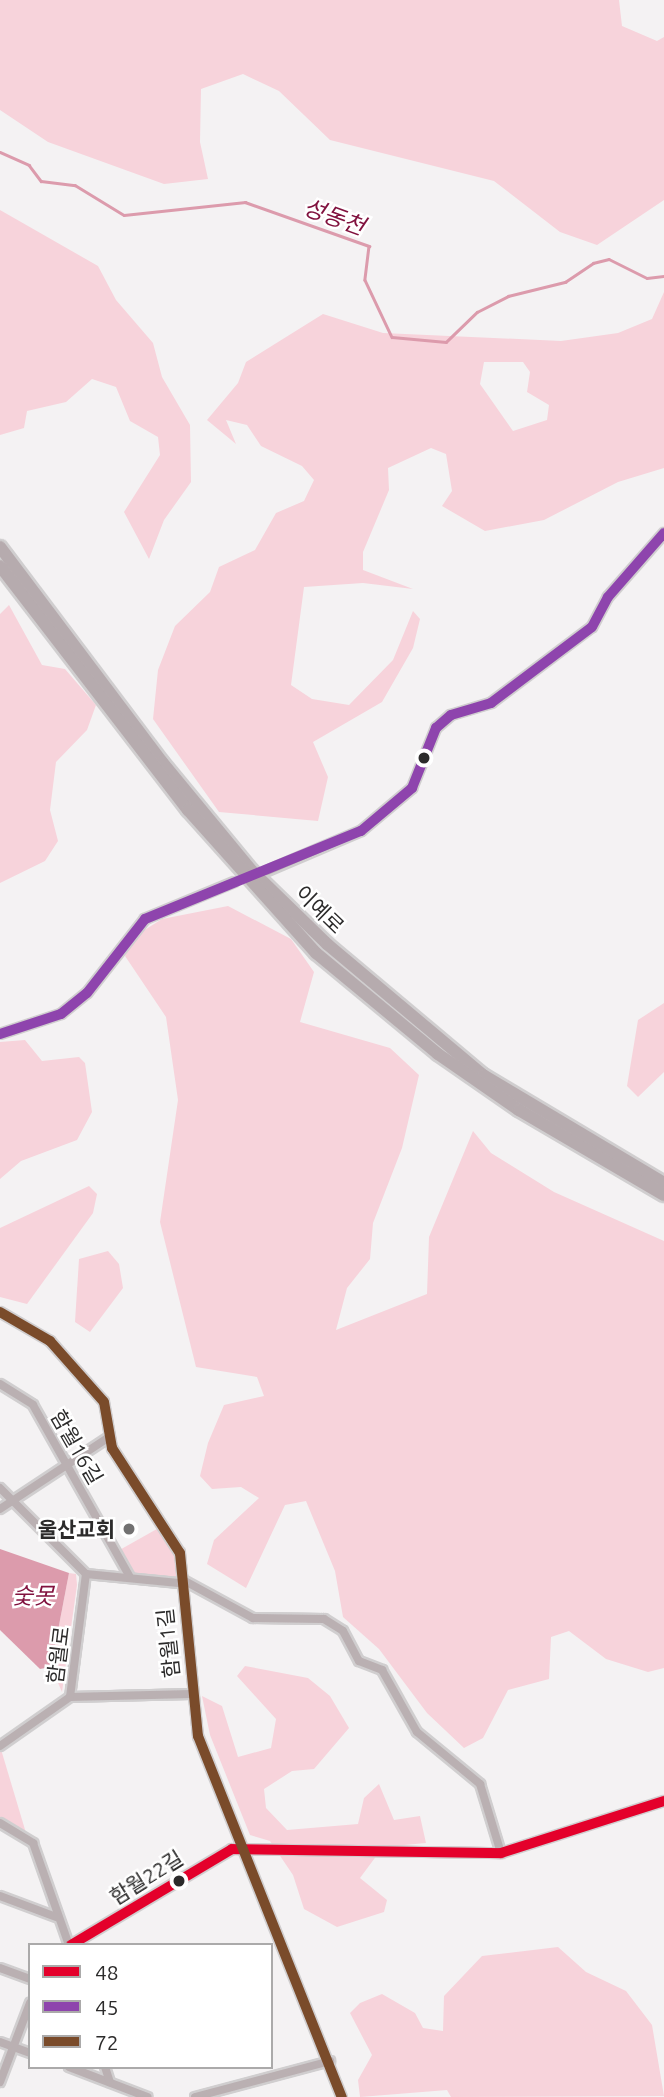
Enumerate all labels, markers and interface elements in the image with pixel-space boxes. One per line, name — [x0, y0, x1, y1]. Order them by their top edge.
water label: 성동천 — [299, 193, 369, 241]
unlabelled marker — [417, 751, 431, 765]
street label: 이예로 — [290, 880, 350, 938]
street label: 함월16길 — [46, 1405, 108, 1489]
place label: 울산교회 — [38, 1516, 115, 1542]
marker: 울산교회 — [121, 1521, 137, 1537]
water label: 숯못 — [12, 1582, 54, 1610]
street label: 함월1길 — [152, 1607, 184, 1679]
street label: 함월로 — [42, 1625, 74, 1685]
street label: 함월22길 — [105, 1845, 187, 1909]
unlabelled marker — [172, 1874, 186, 1888]
legend — [28, 1943, 273, 2069]
text: 48 — [95, 1960, 119, 1984]
text: 45 — [95, 1995, 119, 2019]
text: 72 — [95, 2030, 119, 2054]

